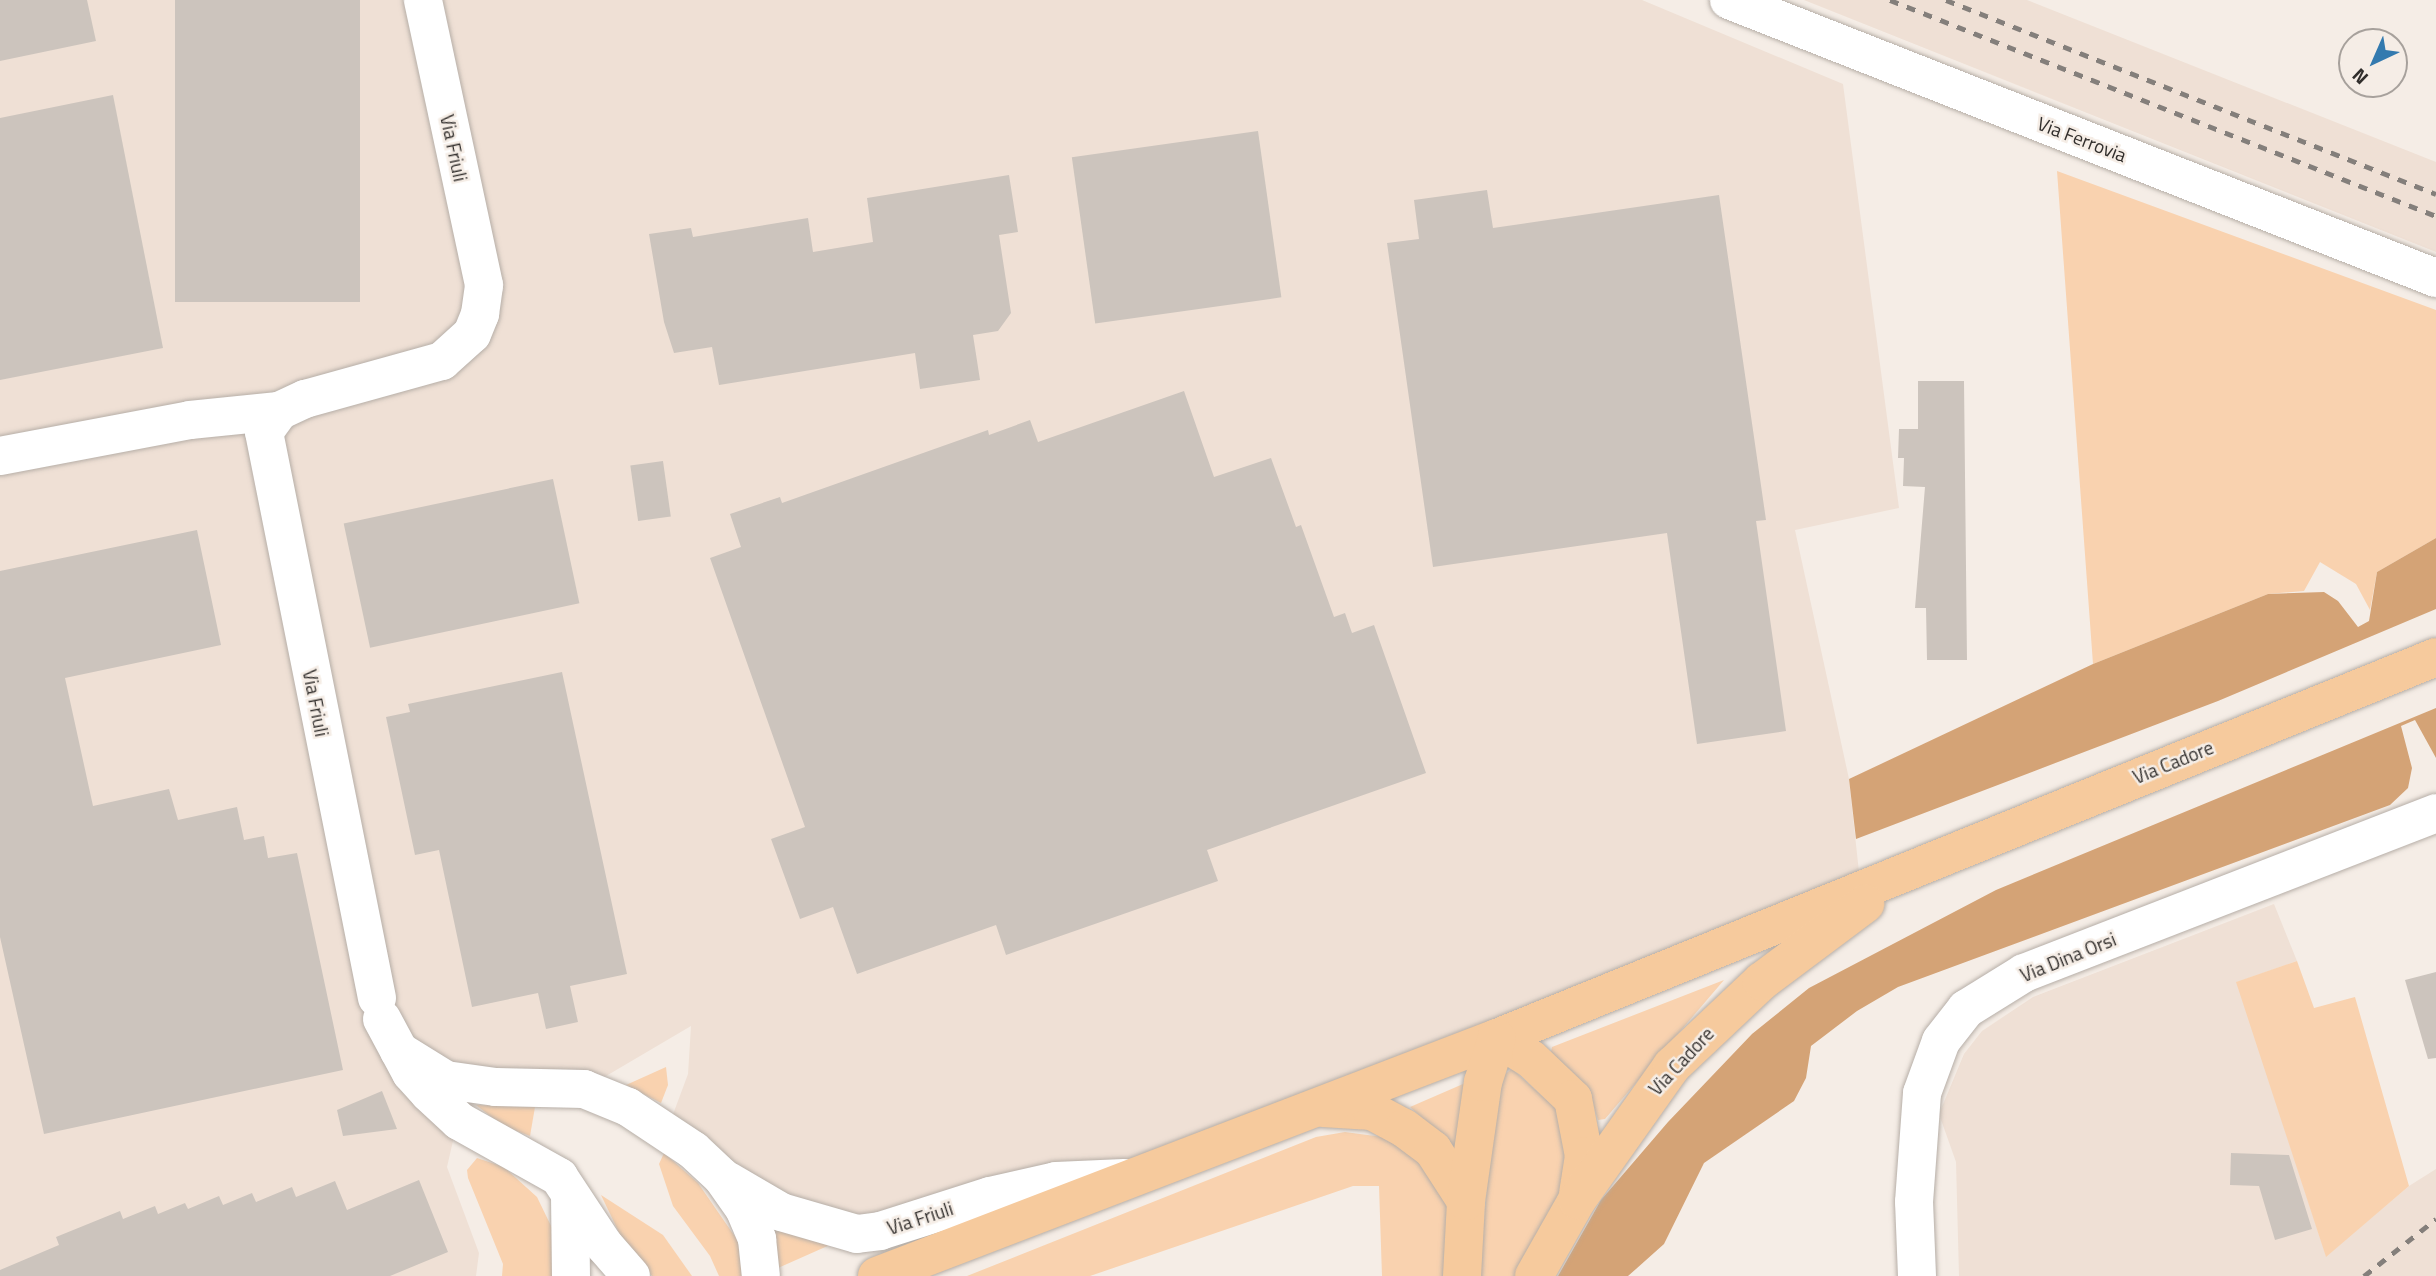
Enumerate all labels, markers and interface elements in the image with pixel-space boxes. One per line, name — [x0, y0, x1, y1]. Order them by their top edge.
north arrow — [2338, 28, 2408, 98]
text: N — [2345, 62, 2374, 92]
street label: Via Friuli — [436, 112, 472, 184]
street label: Via Ferrovia — [2034, 112, 2130, 166]
street label: Via Friuli — [298, 668, 334, 738]
street label: Via Cadore — [2129, 736, 2217, 788]
street label: Via Dina Orsi — [2017, 927, 2119, 987]
street label: Via Cadore — [1644, 1022, 1718, 1100]
street label: Via Friuli — [884, 1197, 956, 1239]

